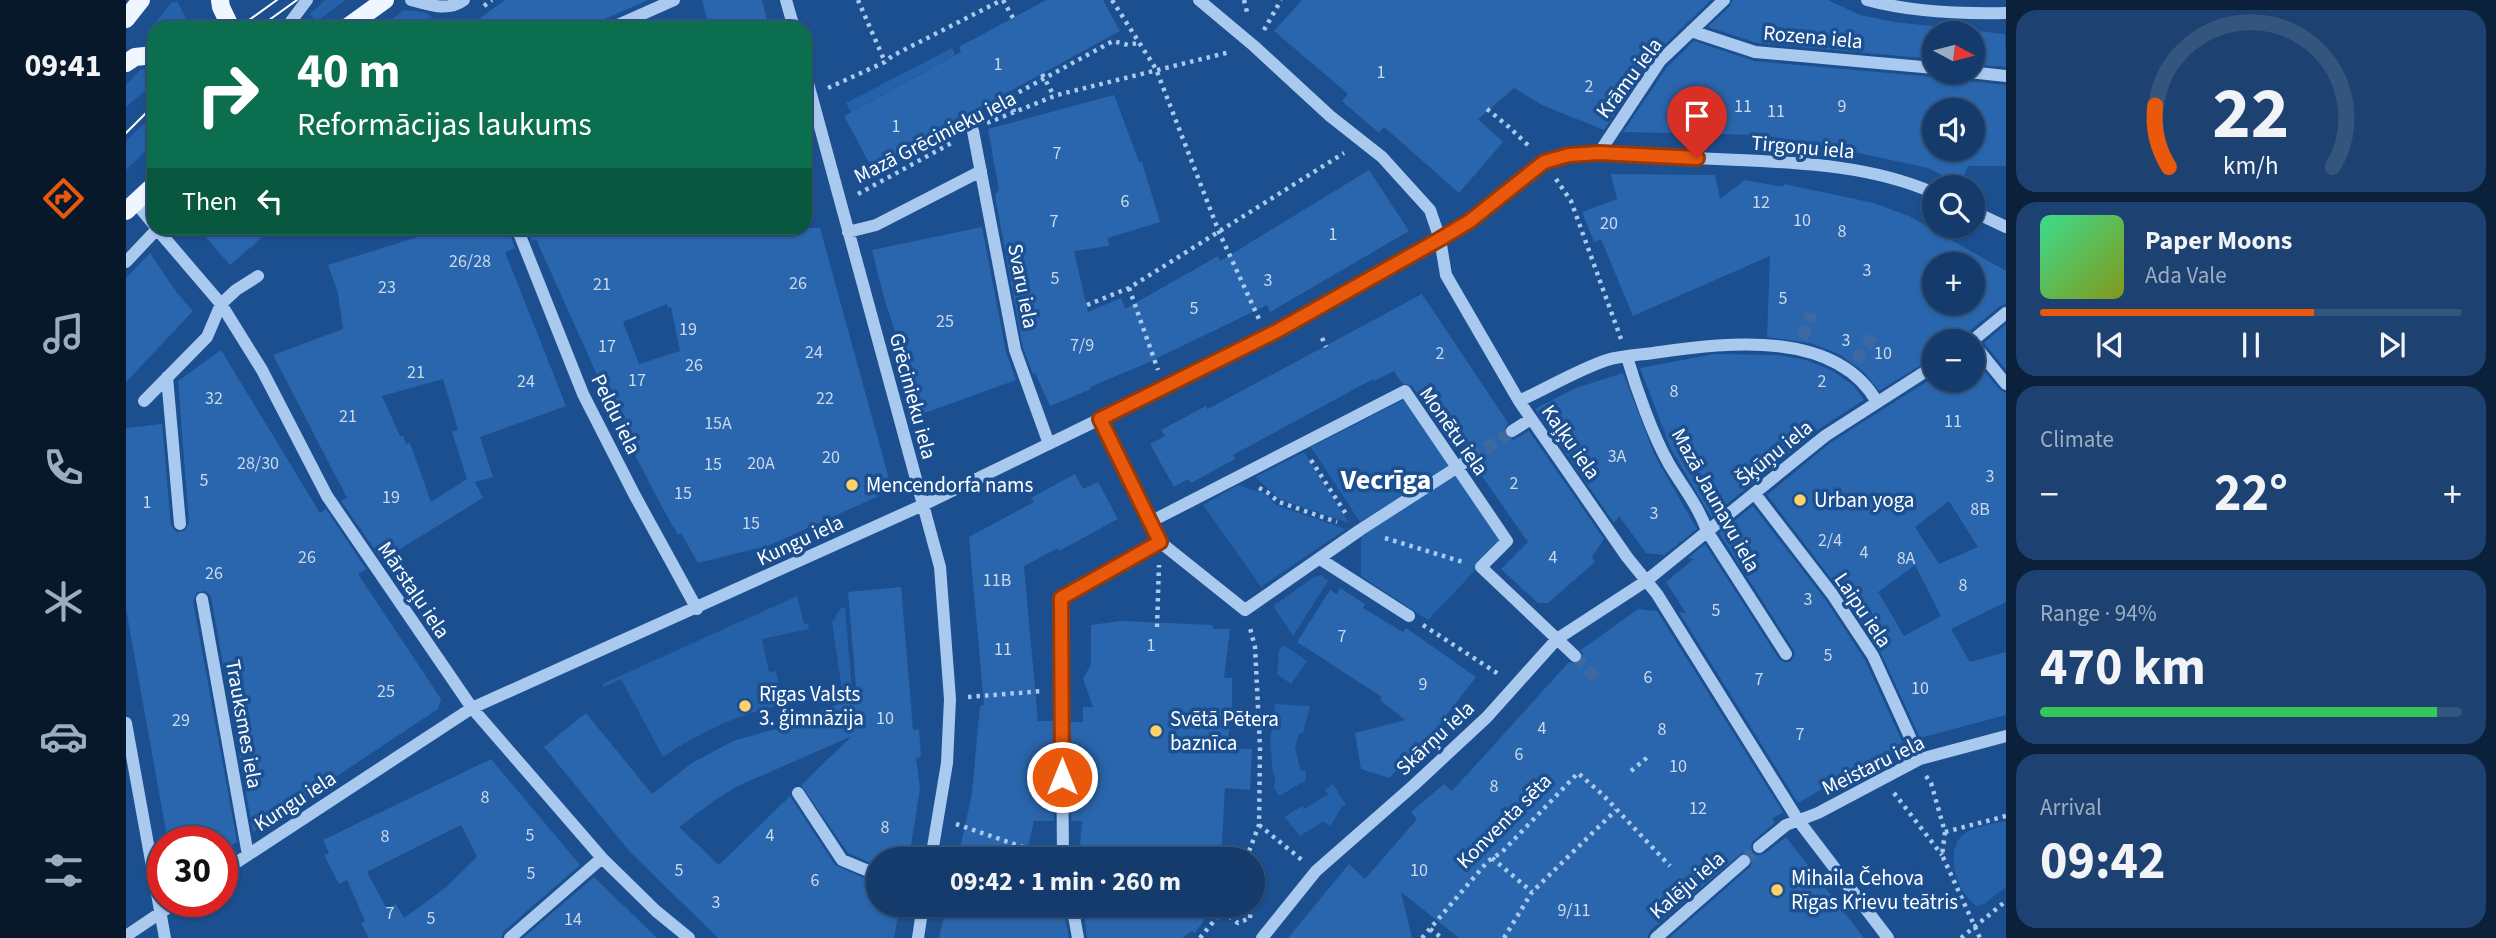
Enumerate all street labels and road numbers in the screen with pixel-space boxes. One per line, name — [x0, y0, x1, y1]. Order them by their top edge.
street label: Rozena iela — [1762, 18, 1864, 56]
street label: Krāmu iela — [1589, 31, 1669, 125]
street label: Mazā Grēcinieku iela — [849, 83, 1021, 191]
street label: Tirgoņu iela — [1750, 128, 1856, 166]
street label: Svaru iela — [1000, 241, 1046, 331]
street label: Grēcinieku iela — [882, 330, 944, 462]
street label: Peldu iela — [584, 369, 648, 459]
street label: Monētu iela — [1412, 380, 1496, 482]
street label: Kaļķu iela — [1534, 398, 1608, 486]
street label: Šķūņu iela — [1729, 413, 1819, 493]
street label: Mazā Jaunavu iela — [1664, 423, 1768, 577]
street label: Kungu iela — [752, 507, 848, 573]
street label: Mārstaļu iela — [370, 536, 458, 644]
street label: Laipu iela — [1827, 566, 1899, 654]
street label: Trauksmes iela — [218, 657, 270, 791]
street label: Skārņu iela — [1389, 694, 1481, 782]
street label: Meistaru iela — [1817, 727, 1929, 803]
street label: Kungu iela — [248, 763, 342, 839]
street label: Konventa sēta — [1449, 766, 1559, 876]
street label: Kalēju iela — [1643, 844, 1731, 926]

